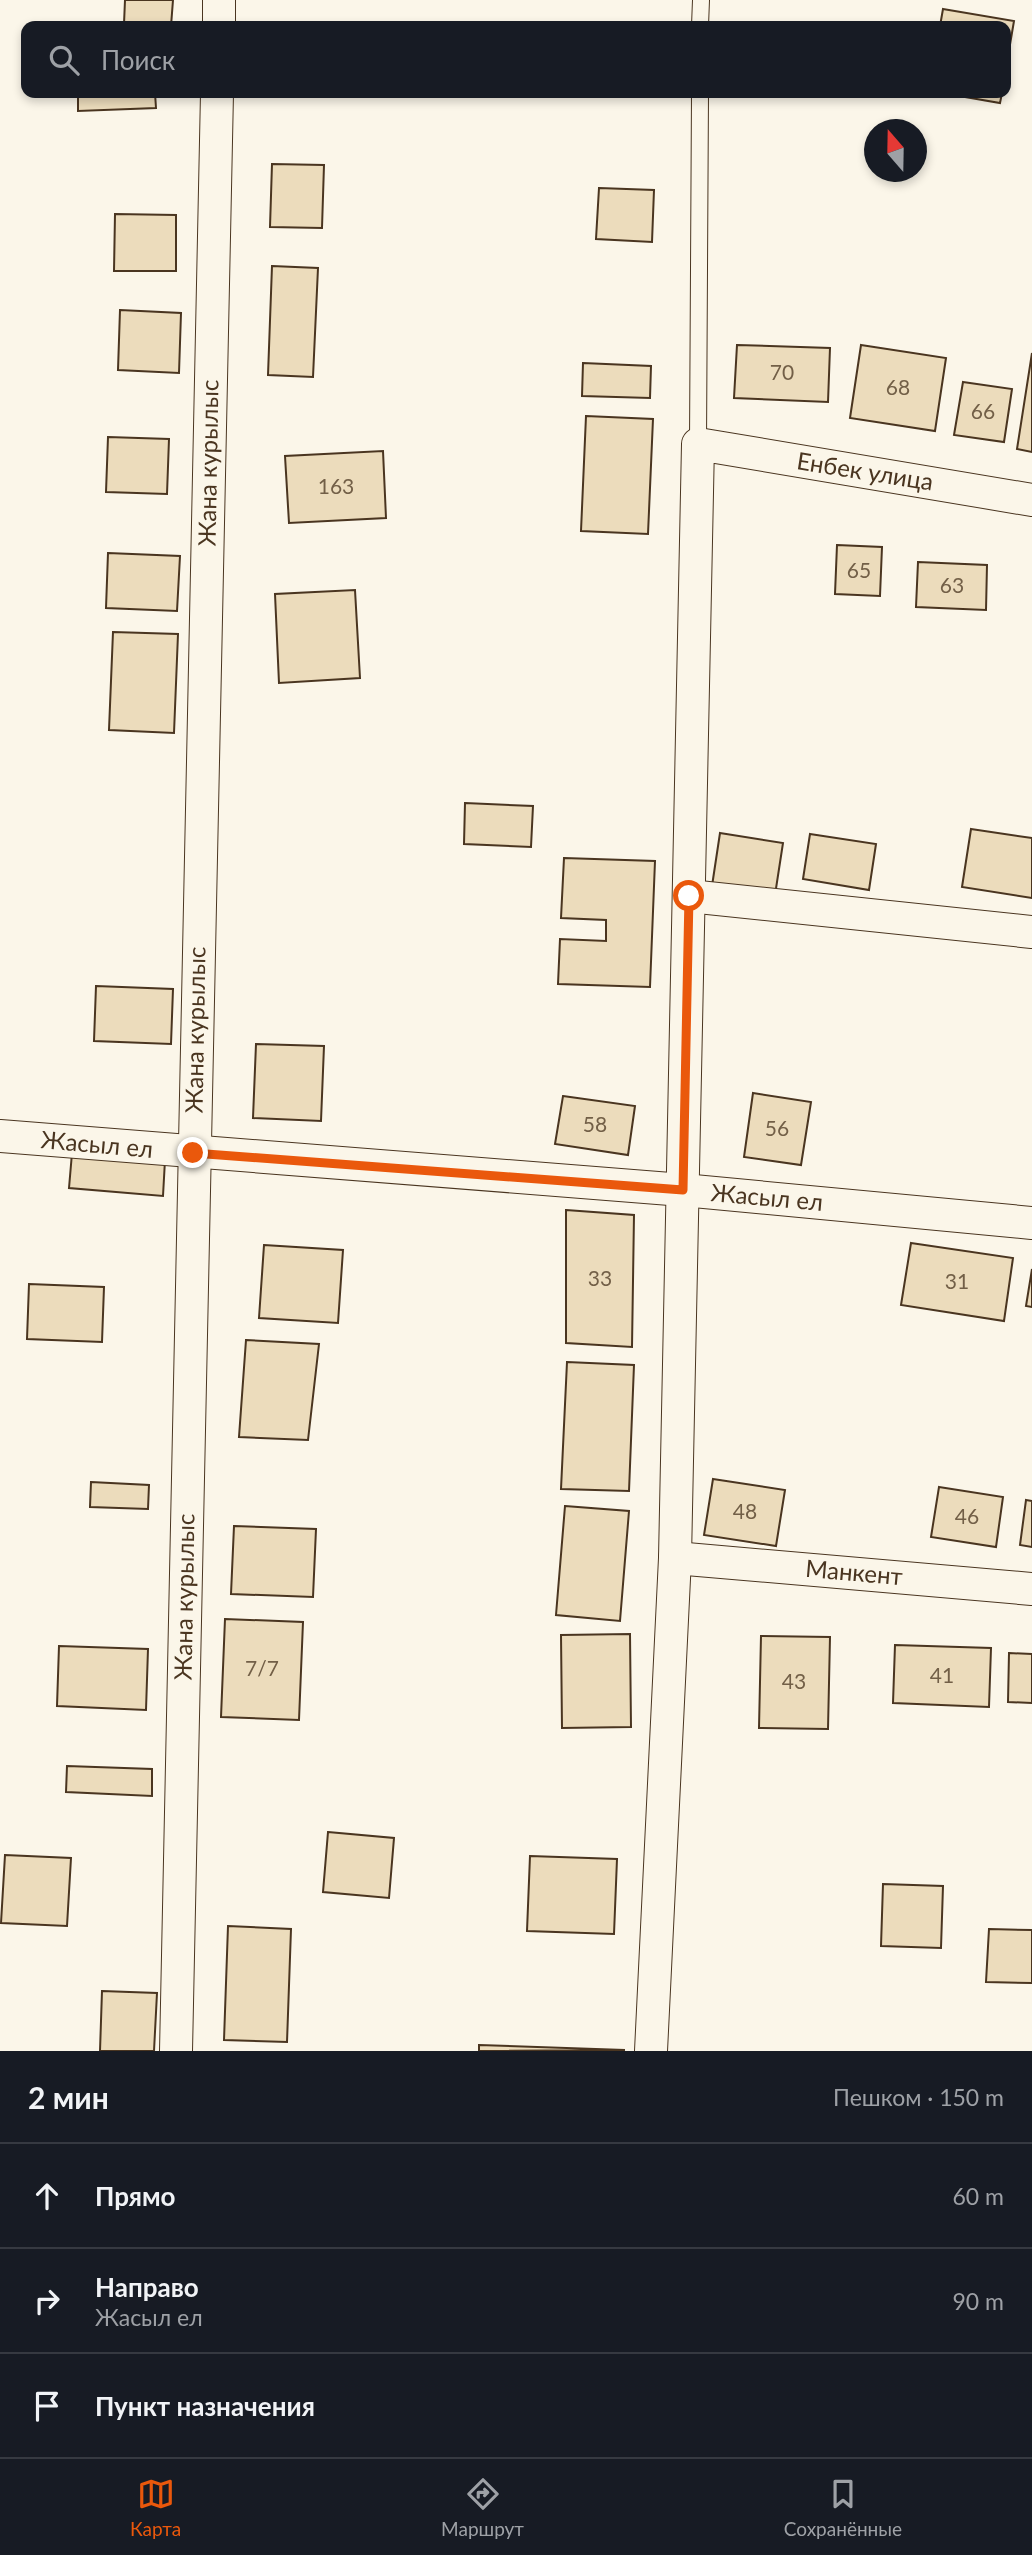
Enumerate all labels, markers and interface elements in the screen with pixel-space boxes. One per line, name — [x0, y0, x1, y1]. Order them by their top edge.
search box — [21, 21, 1011, 98]
icon: search — [45, 41, 83, 79]
text: Поиск — [101, 44, 175, 76]
north arrow — [864, 119, 927, 182]
house number: 70 — [770, 359, 794, 384]
house number: 68 — [886, 374, 910, 399]
street label: Жана курылыс — [192, 379, 223, 547]
house number: 66 — [971, 398, 995, 423]
street label: Енбек улица — [795, 445, 936, 496]
house number: 163 — [318, 473, 354, 498]
house number: 65 — [847, 557, 871, 582]
house number: 63 — [940, 572, 964, 597]
route start — [673, 880, 704, 911]
street label: Жана курылыс — [179, 946, 210, 1114]
house number: 58 — [583, 1111, 607, 1136]
house number: 56 — [765, 1115, 789, 1140]
street label: Жасыл ел — [40, 1124, 154, 1163]
route end — [177, 1137, 208, 1168]
street label: Жасыл ел — [710, 1177, 824, 1216]
house number: 33 — [588, 1265, 612, 1290]
house number: 31 — [945, 1268, 969, 1293]
house number: 48 — [733, 1498, 757, 1523]
house number: 46 — [955, 1503, 979, 1528]
street label: Жана курылыс — [168, 1513, 199, 1681]
street label: Манкент — [804, 1553, 904, 1590]
house number: 7/7 — [245, 1655, 279, 1680]
house number: 41 — [930, 1662, 954, 1687]
house number: 43 — [782, 1668, 806, 1693]
text: 2 мин — [28, 2079, 109, 2115]
text: Пешком · 150 m — [833, 2083, 1004, 2111]
icon: ahead — [28, 2177, 66, 2215]
text: Прямо — [95, 2180, 176, 2212]
text: 60 m — [953, 2182, 1004, 2210]
text: Направо — [95, 2271, 199, 2303]
icon: right — [28, 2282, 66, 2320]
text: 90 m — [953, 2287, 1004, 2315]
text: Жасыл ел — [95, 2303, 203, 2331]
icon: arrive — [28, 2387, 66, 2425]
text: Пункт назначения — [95, 2390, 315, 2422]
tab: Карта — [130, 2475, 181, 2540]
tab: Маршрут — [441, 2475, 524, 2540]
tab: Сохранённые — [784, 2475, 902, 2540]

